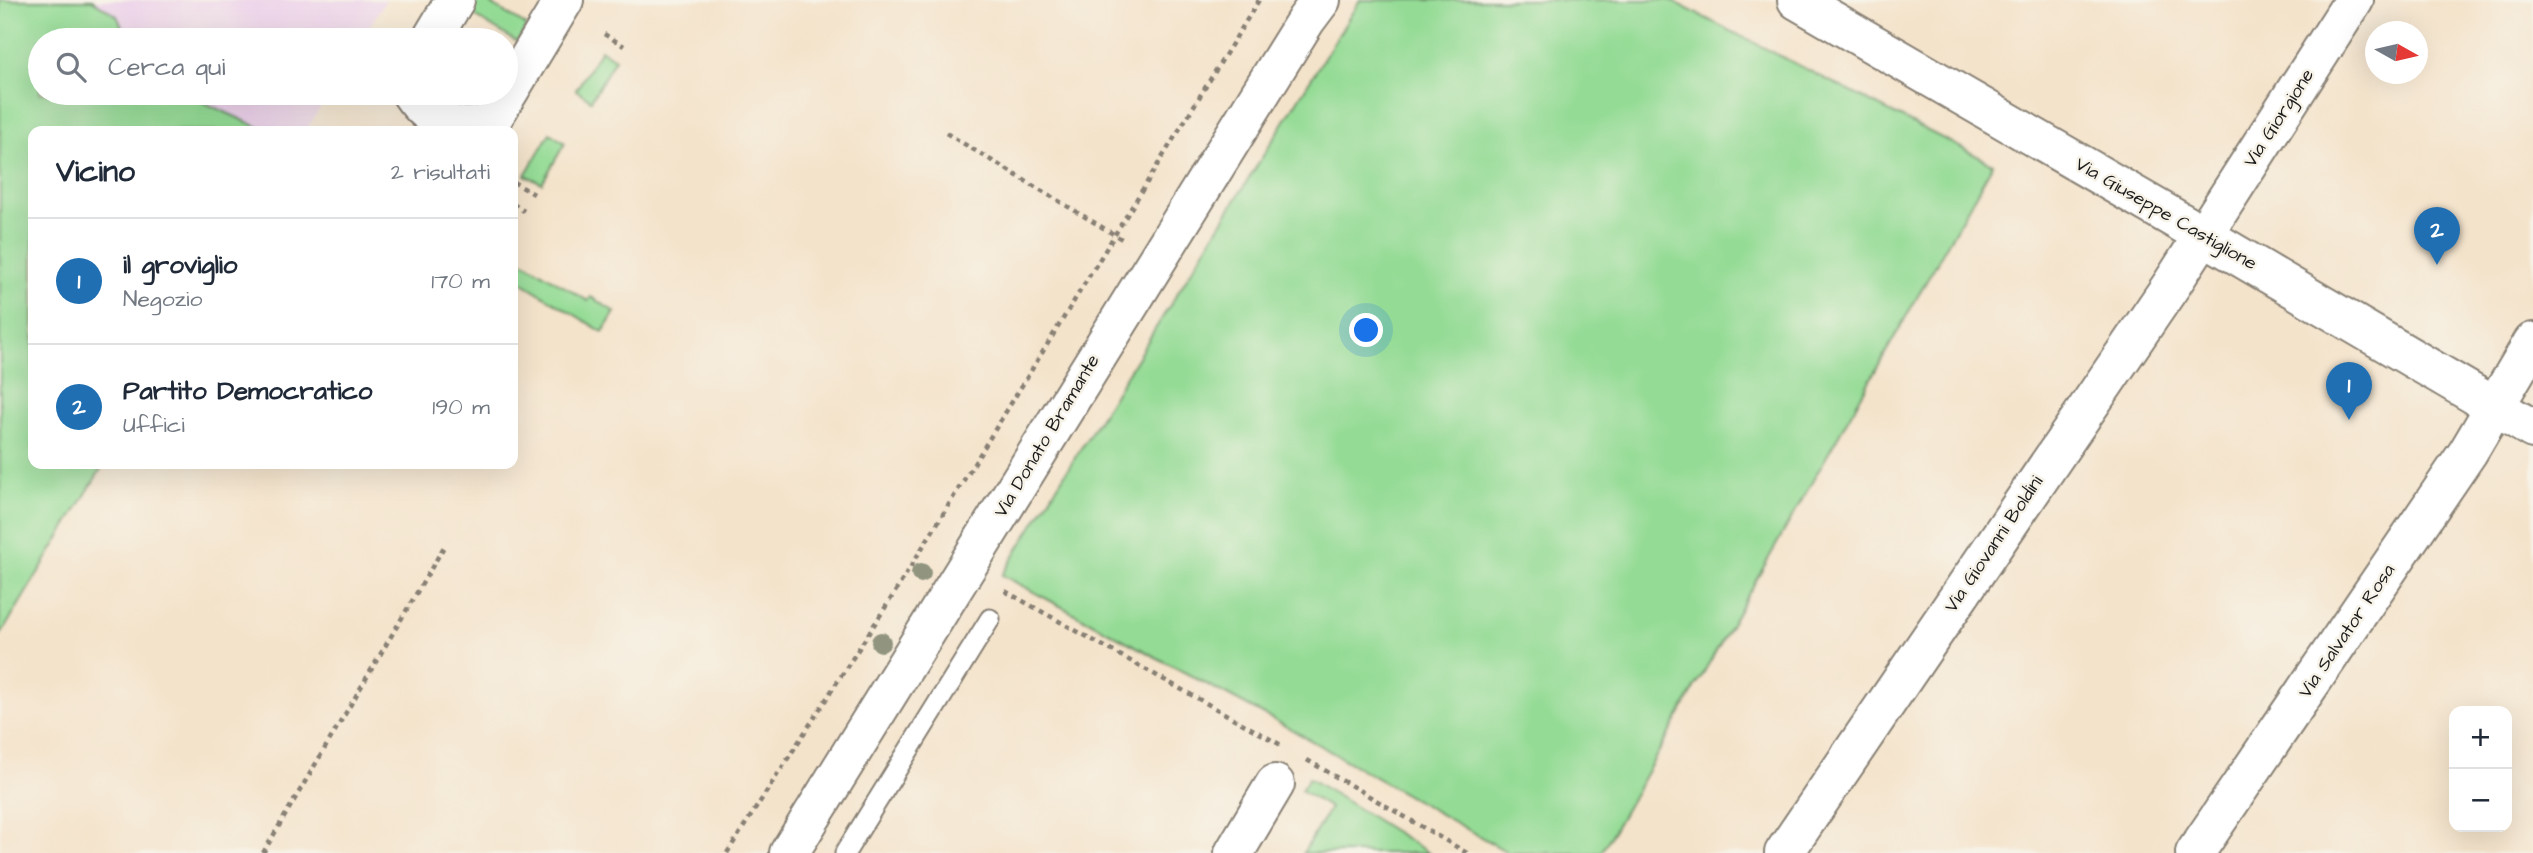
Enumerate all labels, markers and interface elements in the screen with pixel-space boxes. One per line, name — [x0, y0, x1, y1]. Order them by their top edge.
north arrow — [2365, 21, 2428, 84]
search box — [28, 28, 518, 105]
icon: search — [52, 48, 90, 86]
text: Cerca qui — [108, 49, 225, 85]
street label: Via Giorgione — [2237, 64, 2322, 173]
text: Vicino — [56, 151, 135, 193]
street label: Via Giuseppe Castiglione — [2070, 151, 2262, 278]
text: 2 risultati — [391, 156, 490, 188]
pin: 2 — [2414, 207, 2460, 265]
text: il groviglio — [123, 247, 237, 283]
text: 1 — [78, 265, 80, 297]
text: 170 m — [431, 265, 490, 297]
text: Negozio — [123, 283, 202, 315]
your location — [1349, 313, 1383, 347]
street label: Via Donato Bramante — [988, 349, 1106, 523]
pin: 1 — [2326, 362, 2372, 420]
text: Partito Democratico — [123, 373, 373, 409]
text: 2 — [72, 391, 86, 423]
text: 190 m — [432, 391, 490, 423]
text: Uffici — [123, 409, 185, 441]
street label: Via Giovanni Boldini — [1938, 470, 2050, 618]
street label: Via Salvator Rosa — [2292, 558, 2402, 703]
map controls — [2449, 706, 2512, 832]
button: + — [2449, 706, 2512, 769]
button: − — [2449, 769, 2512, 832]

